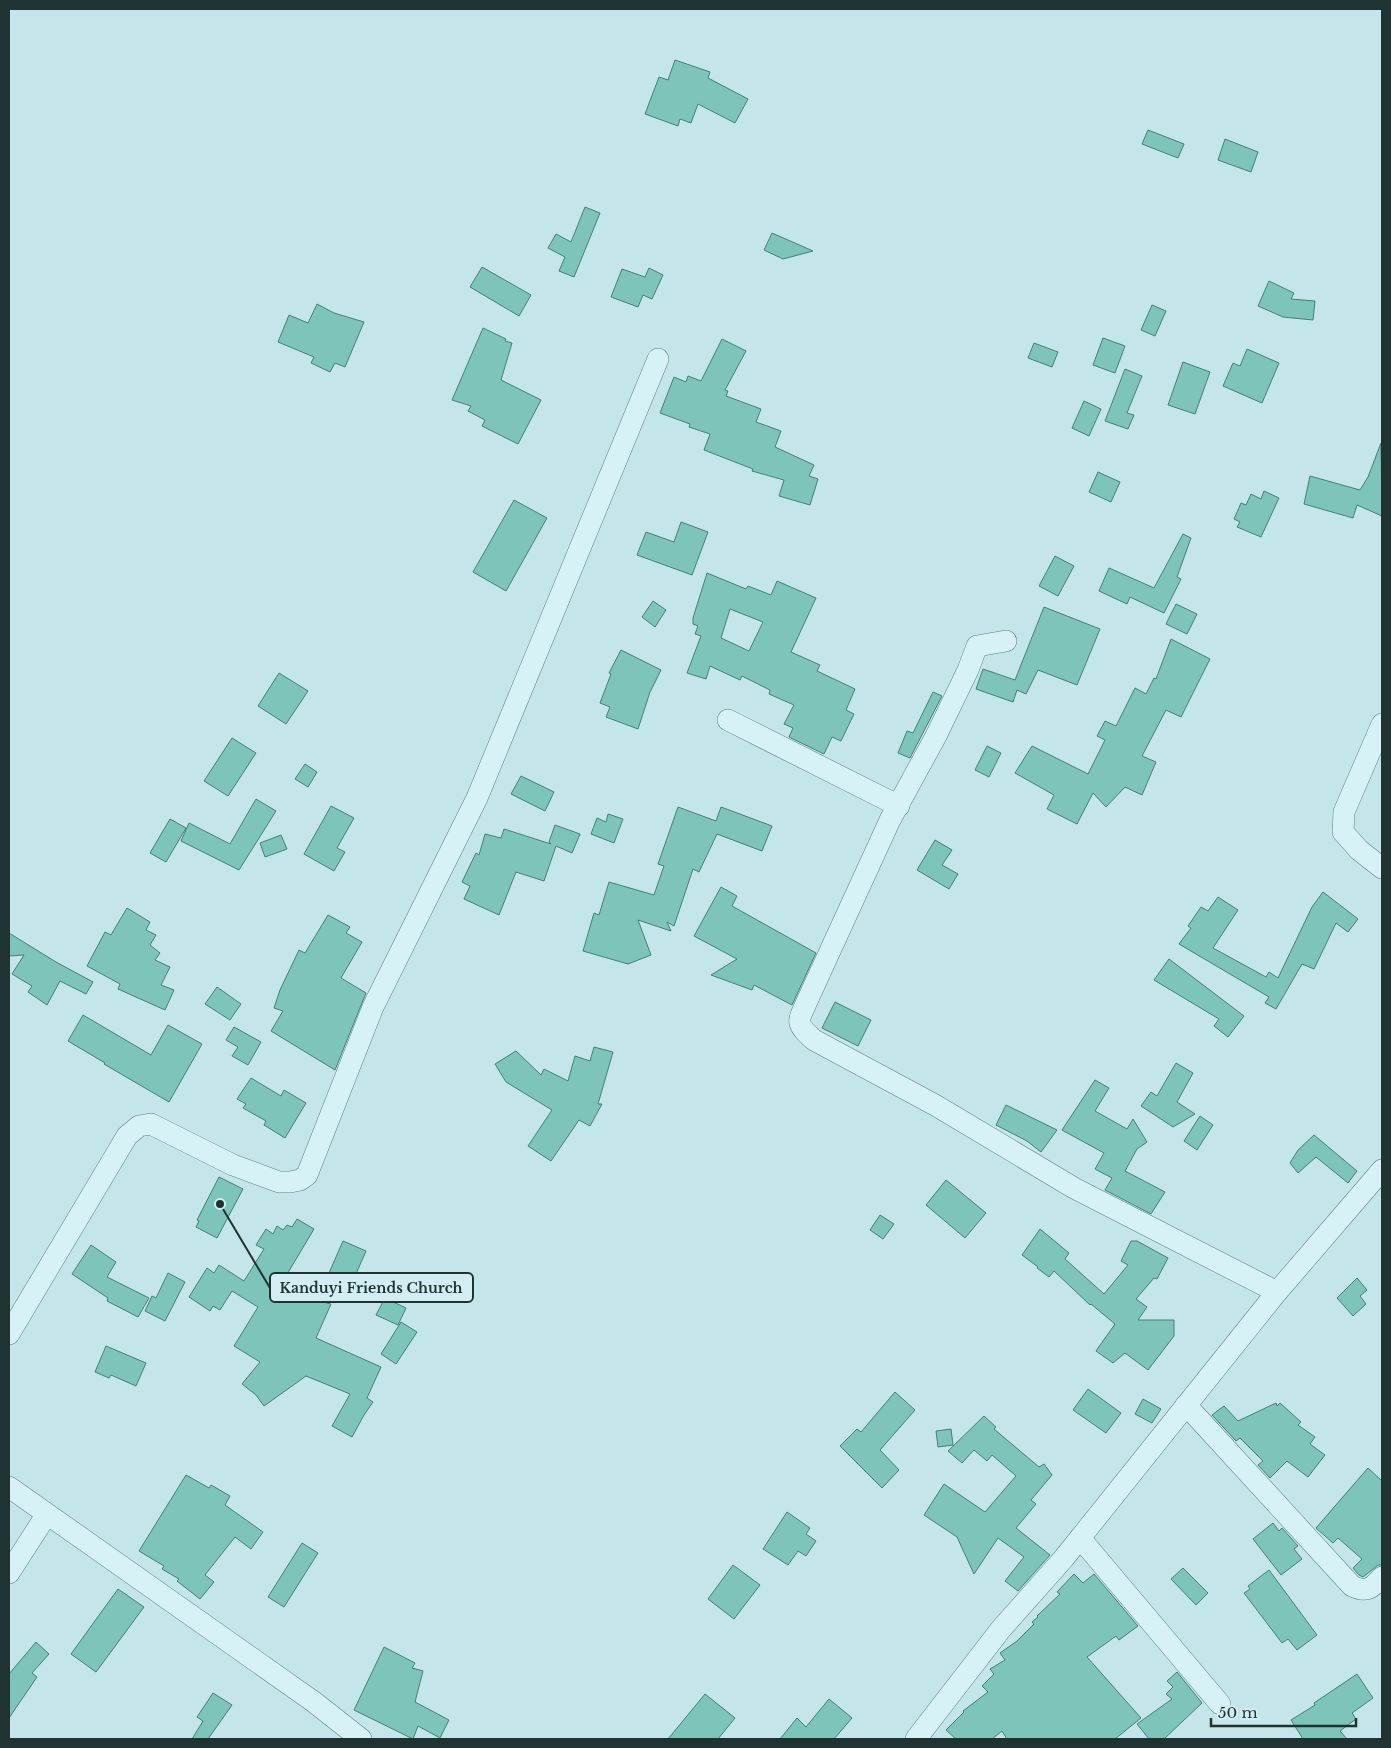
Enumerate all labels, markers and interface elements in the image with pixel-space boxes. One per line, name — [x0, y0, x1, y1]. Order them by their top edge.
callout: Kanduyi Friends Church — [270, 1273, 473, 1302]
text: Kanduyi Friends Church — [279, 1279, 463, 1297]
scale bar — [1211, 1696, 1356, 1728]
text: 50 m — [1218, 1703, 1258, 1722]

